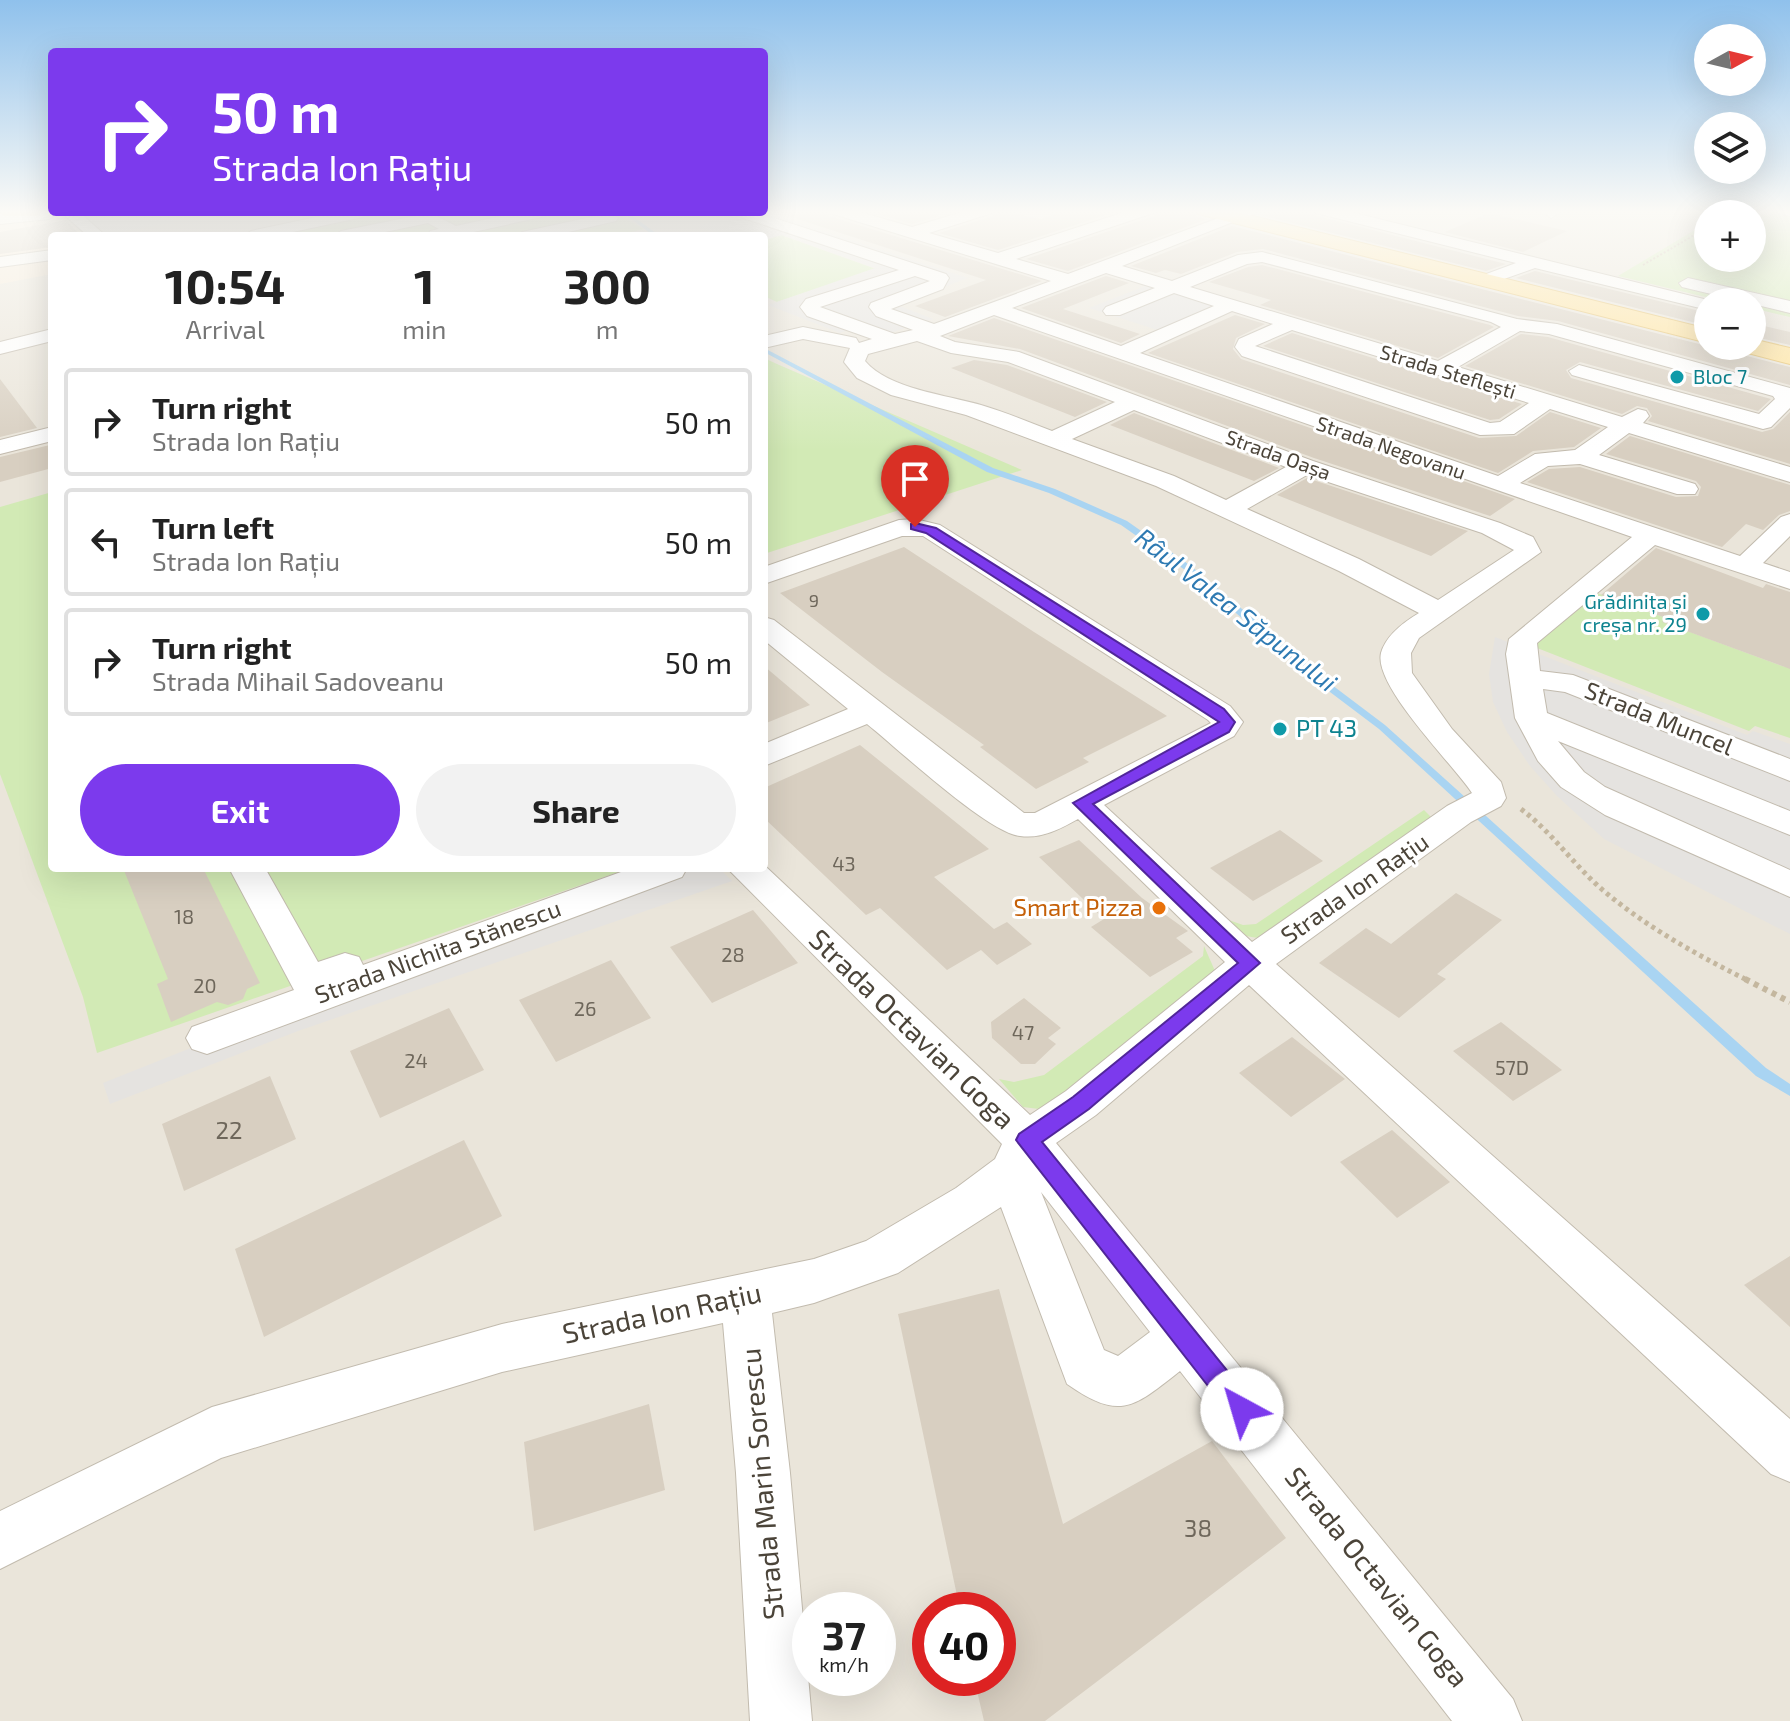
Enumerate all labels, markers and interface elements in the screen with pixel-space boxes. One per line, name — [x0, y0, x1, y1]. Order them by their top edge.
north arrow — [1694, 24, 1766, 96]
map controls — [1694, 24, 1766, 360]
text: 50 m — [212, 77, 340, 144]
icon: right — [80, 80, 184, 184]
button: layers — [1694, 112, 1766, 184]
text: Strada Ion Rațiu — [212, 145, 472, 188]
button: + — [1694, 200, 1766, 272]
text: 10:54 — [165, 256, 285, 314]
text: 1 — [414, 256, 435, 314]
text: 300 — [563, 256, 651, 314]
button: − — [1694, 288, 1766, 360]
text: Arrival — [186, 313, 265, 344]
text: min — [402, 313, 446, 344]
text: m — [596, 313, 619, 344]
street label: Strada Steflești — [1377, 339, 1519, 405]
place label: Bloc 7 — [1693, 364, 1747, 388]
marker: Bloc 7 — [1668, 368, 1686, 386]
text: Turn right — [152, 389, 292, 425]
icon: right — [84, 400, 128, 444]
text: 50 m — [665, 404, 732, 440]
street label: Strada Negovanu — [1314, 410, 1469, 484]
street label: Strada Oașa — [1222, 424, 1334, 486]
text: Strada Ion Rațiu — [152, 425, 340, 456]
pin — [881, 445, 949, 527]
icon: arrive — [893, 457, 937, 501]
text: Turn left — [152, 509, 274, 545]
icon: left — [84, 520, 128, 564]
water label: Râul Valea Săpunului — [1130, 520, 1344, 697]
text: 50 m — [665, 524, 732, 560]
text: Strada Ion Rațiu — [152, 545, 340, 576]
house number: 9 — [809, 589, 819, 611]
place label: Grădinița și creșa nr. 29 — [1583, 589, 1687, 638]
marker: Grădinița și creșa nr. 29 — [1694, 605, 1712, 623]
text: Turn right — [152, 629, 292, 665]
icon: right — [84, 640, 128, 684]
text: 50 m — [665, 644, 732, 680]
text: Strada Mihail Sadoveanu — [152, 665, 444, 696]
street label: Strada Muncel — [1581, 675, 1738, 761]
place label: PT 43 — [1296, 713, 1357, 742]
marker: PT 43 — [1271, 720, 1289, 738]
button: Exit — [80, 764, 400, 856]
button: Share — [416, 764, 736, 856]
street label: Strada Ion Rațiu — [1275, 826, 1435, 951]
house number: 43 — [832, 851, 856, 875]
place label: Smart Pizza — [1013, 892, 1143, 921]
street label: Strada Nichita Stănescu — [310, 893, 565, 1009]
marker: Smart Pizza — [1150, 899, 1168, 917]
house number: 18 — [174, 904, 194, 928]
street label: Strada Octavian Goga — [803, 921, 1023, 1135]
house number: 28 — [721, 942, 745, 966]
house number: 20 — [193, 973, 217, 997]
house number: 26 — [574, 996, 596, 1020]
house number: 47 — [1012, 1020, 1034, 1044]
house number: 24 — [404, 1048, 428, 1072]
house number: 57D — [1495, 1055, 1529, 1079]
house number: 22 — [216, 1115, 242, 1144]
street label: Strada Ion Rațiu — [559, 1274, 765, 1352]
street label: Strada Marin Sorescu — [732, 1347, 790, 1621]
position arrow — [1200, 1367, 1284, 1451]
street label: Strada Octavian Goga — [1279, 1460, 1477, 1693]
house number: 38 — [1184, 1513, 1212, 1542]
speed limit sign: 40 — [912, 1592, 1016, 1696]
text: 37 — [822, 1610, 866, 1658]
text: km/h — [819, 1652, 869, 1676]

